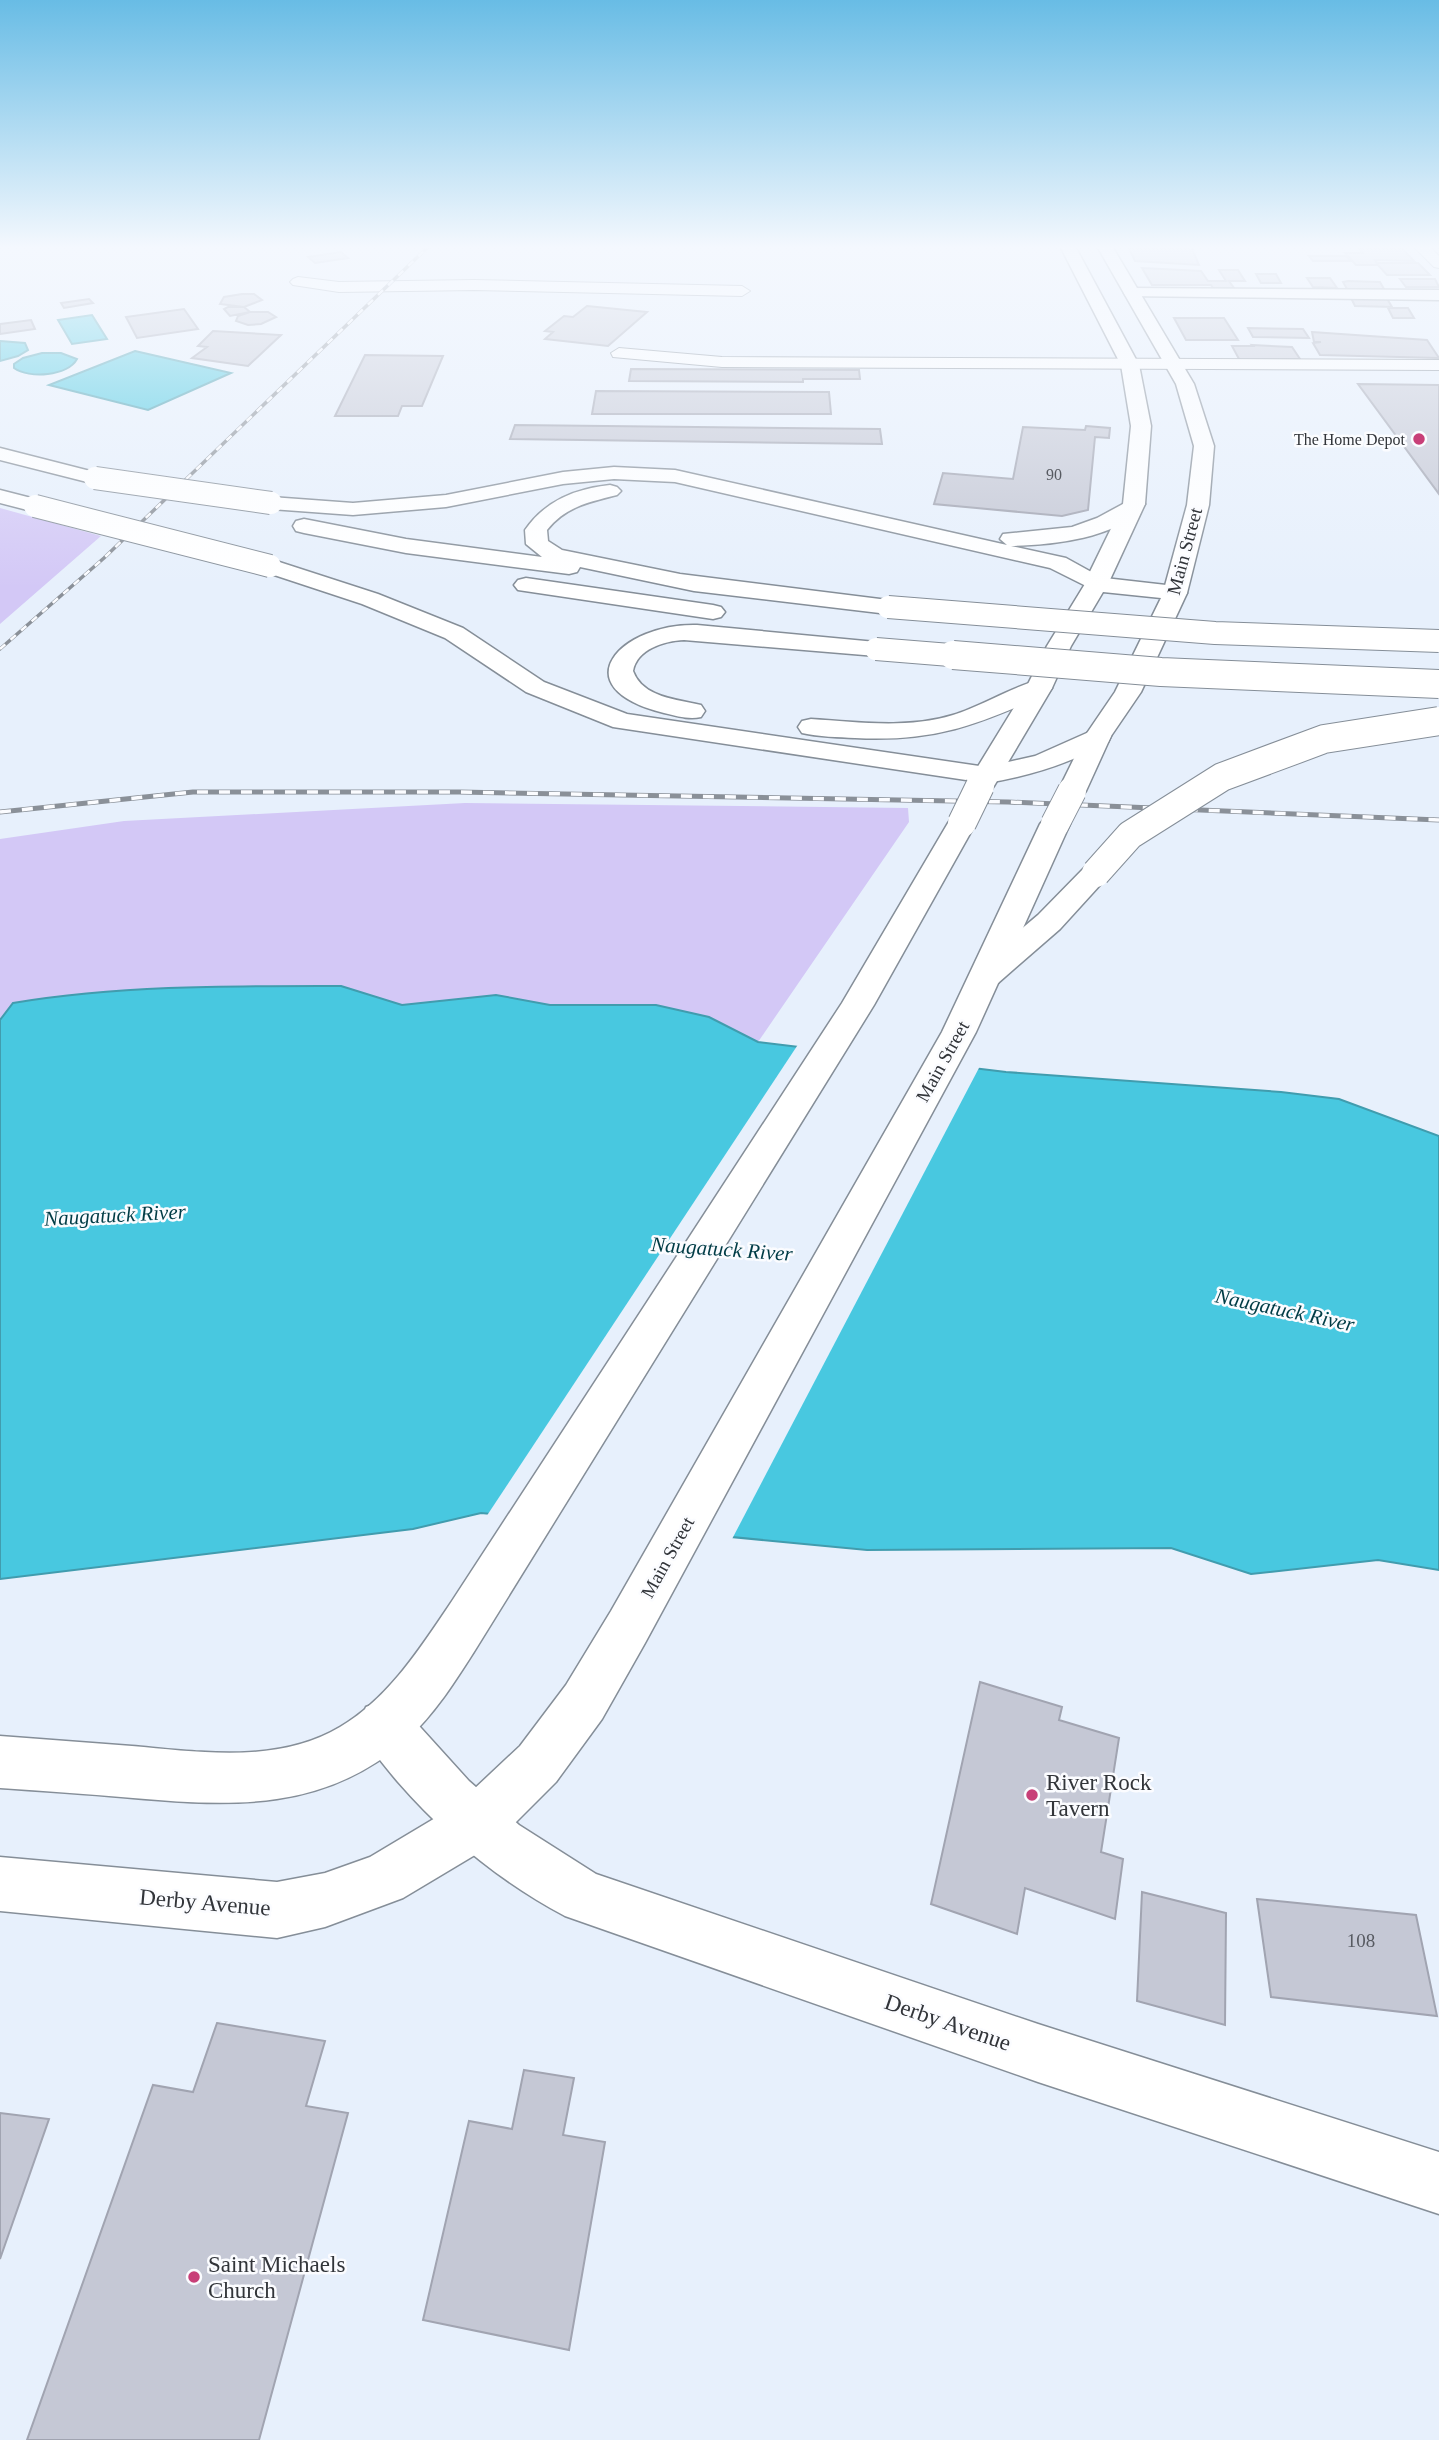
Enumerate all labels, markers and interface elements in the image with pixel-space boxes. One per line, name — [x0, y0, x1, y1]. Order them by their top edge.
place label: The Home Depot — [1294, 431, 1406, 449]
marker: The Home Depot — [1411, 431, 1427, 447]
house number: 90 — [1046, 466, 1062, 483]
street label: Main Street — [1163, 505, 1206, 597]
street label: Main Street — [912, 1017, 974, 1105]
water label: Naugatuck River — [43, 1199, 187, 1231]
water label: Naugatuck River — [649, 1232, 794, 1266]
water label: Naugatuck River — [1212, 1283, 1358, 1337]
street label: Main Street — [637, 1513, 699, 1601]
place label: River Rock Tavern — [1046, 1770, 1152, 1821]
marker: River Rock Tavern — [1024, 1787, 1040, 1803]
street label: Derby Avenue — [138, 1884, 272, 1921]
house number: 108 — [1347, 1930, 1375, 1951]
street label: Derby Avenue — [881, 1989, 1014, 2056]
place label: Saint Michaels Church — [208, 2252, 345, 2303]
marker: Saint Michaels Church — [186, 2269, 202, 2285]

